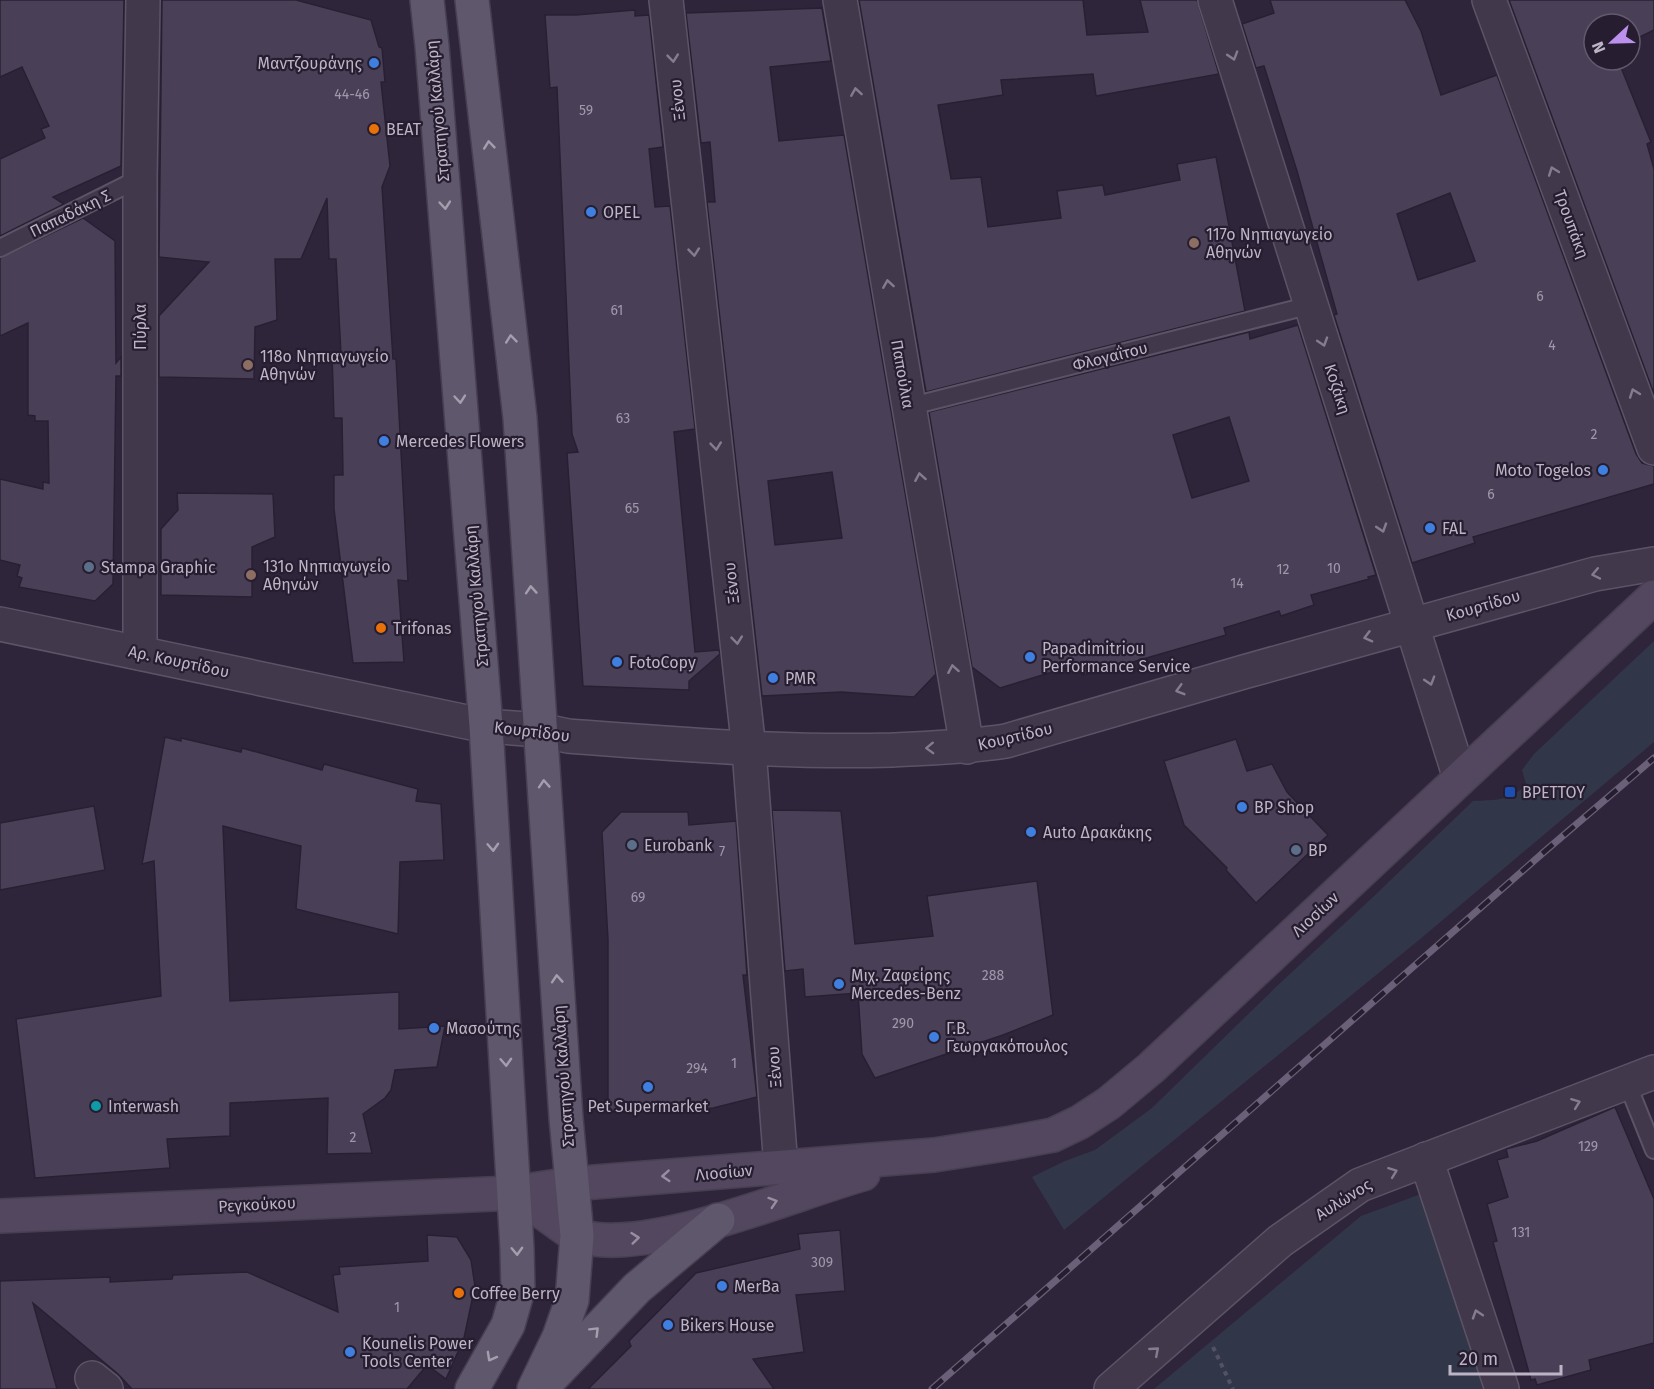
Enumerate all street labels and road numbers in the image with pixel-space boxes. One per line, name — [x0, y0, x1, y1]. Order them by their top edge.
street label: Στρατηγού Καλλάρη — [422, 39, 453, 183]
street label: Ξένου — [666, 78, 689, 122]
street label: Παπαδάκη Σ — [27, 186, 114, 241]
street label: Τρουπάκη — [1550, 187, 1593, 261]
street label: Πύρλα — [131, 304, 150, 350]
street label: Φλογαΐτου — [1070, 337, 1150, 375]
street label: Παπούλια — [887, 338, 918, 410]
street label: Κοζάκη — [1321, 362, 1355, 417]
street label: Στρατηγού Καλλάρη — [461, 524, 492, 668]
street label: Ξένου — [720, 561, 743, 605]
street label: Κουρτίδου — [1444, 586, 1522, 625]
street label: Αρ. Κουρτίδου — [127, 642, 231, 681]
street label: Κουρτίδου — [493, 717, 571, 746]
street label: Κουρτίδου — [976, 719, 1054, 754]
street label: Λιοσίων — [1288, 888, 1343, 941]
street label: Στρατηγού Καλλάρη — [549, 1004, 578, 1147]
street label: Ξένου — [764, 1046, 785, 1088]
street label: Λιοσίων — [695, 1161, 754, 1184]
street label: Αυλώνος — [1312, 1175, 1375, 1224]
street label: Ρεγκούκου — [218, 1193, 296, 1216]

